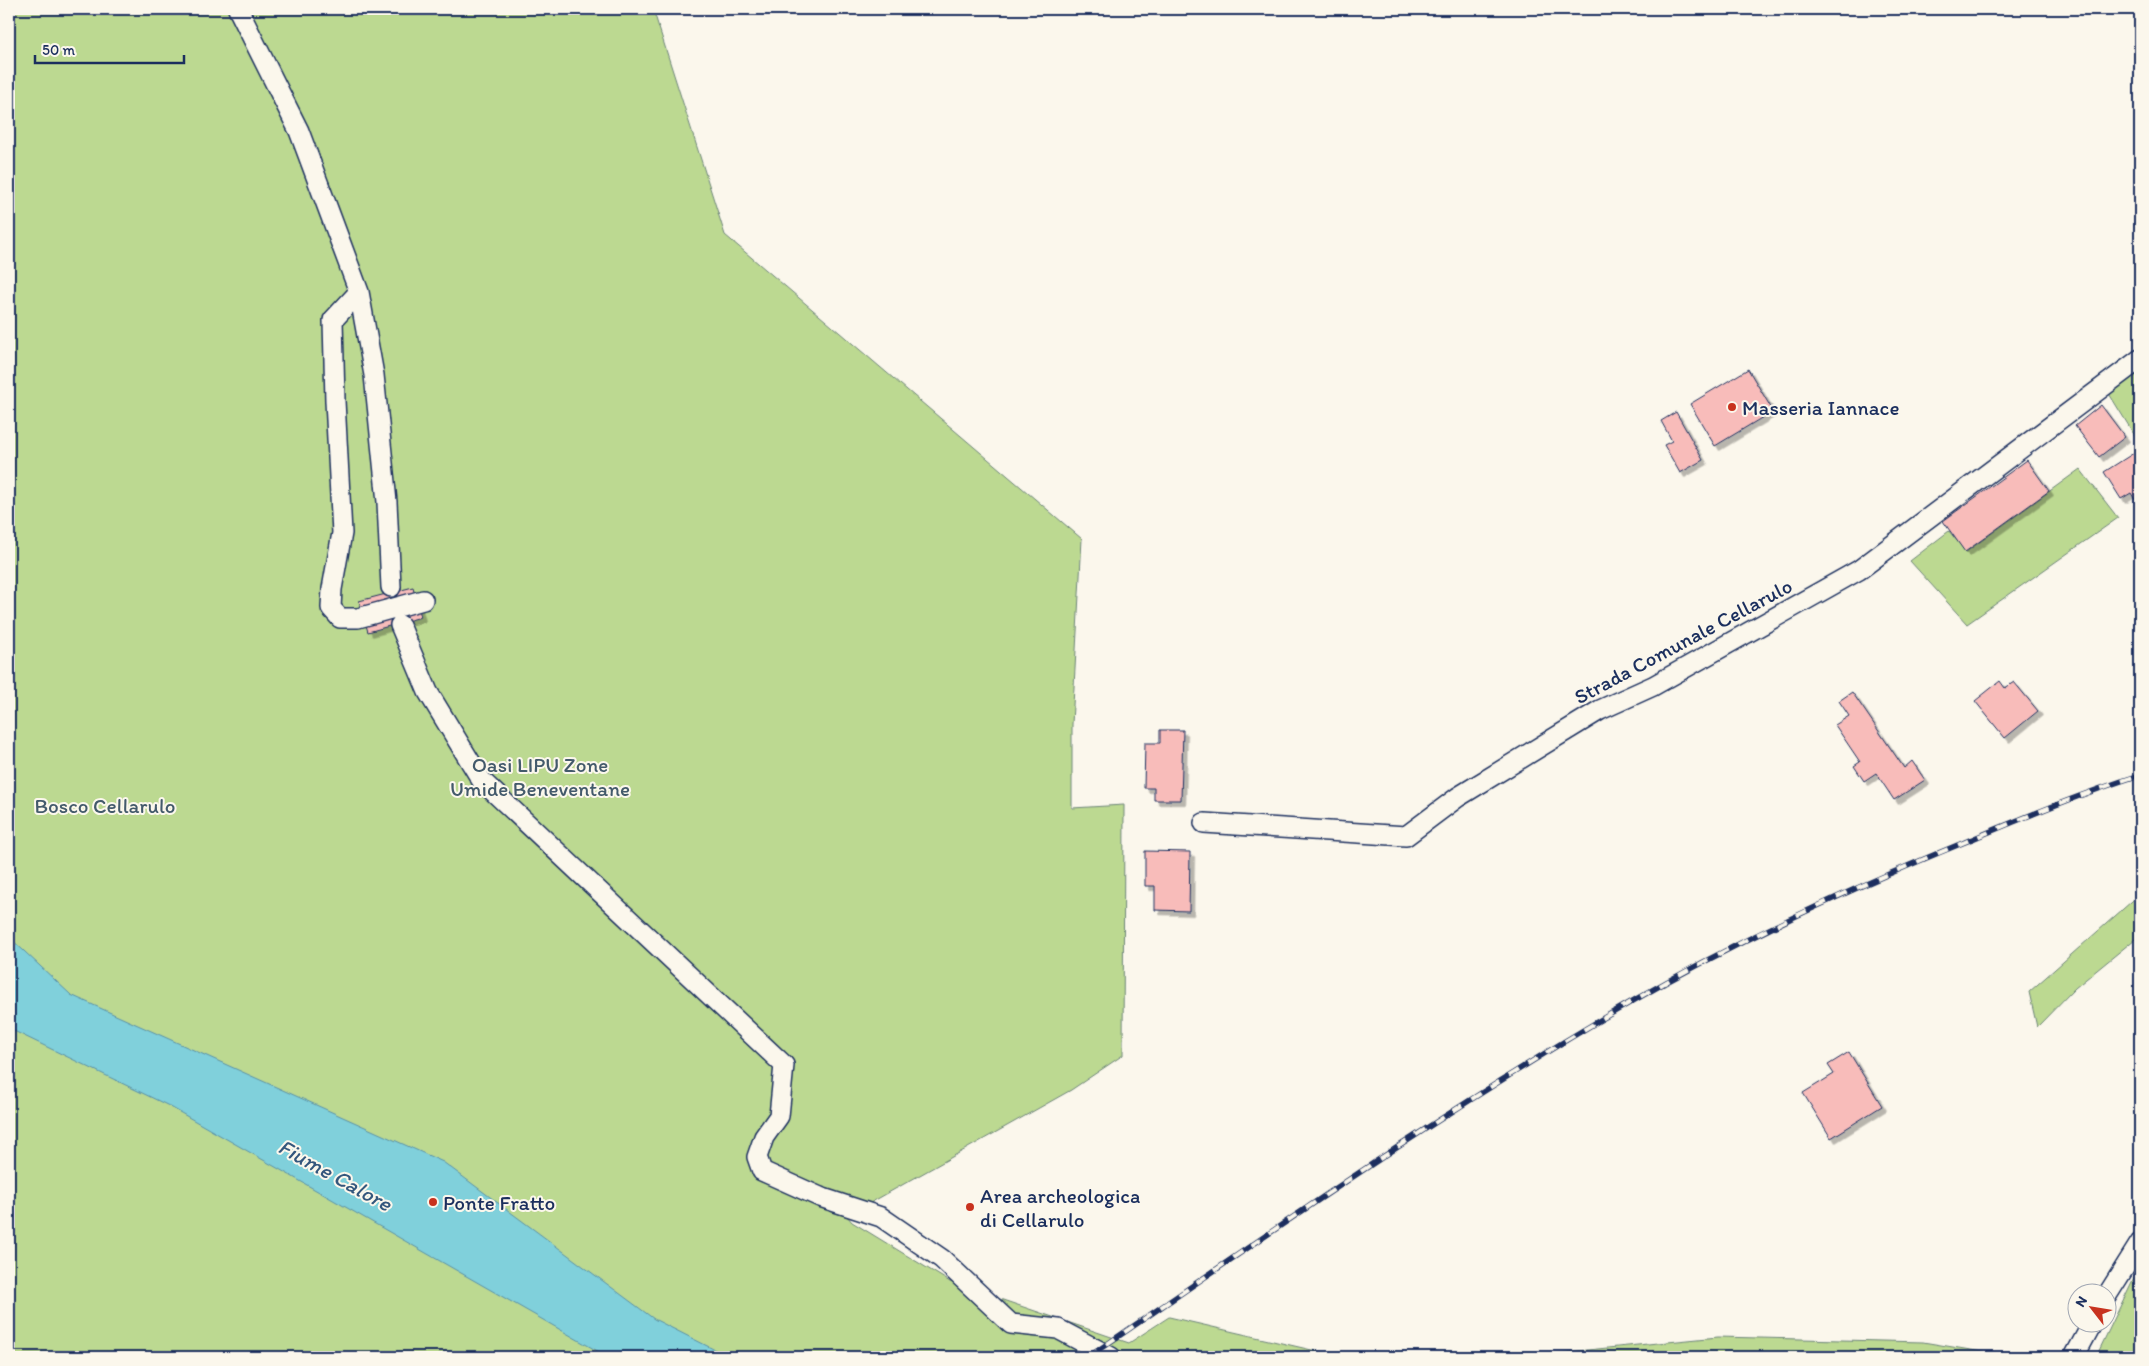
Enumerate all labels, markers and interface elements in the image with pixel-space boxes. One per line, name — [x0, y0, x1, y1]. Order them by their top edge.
scale bar — [35, 32, 184, 64]
text: 50 m — [42, 41, 75, 59]
place label: Masseria Iannace — [1742, 395, 1899, 420]
marker: Masseria Iannace — [1726, 401, 1738, 413]
street label: Strada Comunale Cellarulo — [1570, 573, 1796, 709]
park label: Oasi LIPU Zone Umide Beneventane — [450, 752, 630, 801]
park label: Bosco Cellarulo — [34, 793, 176, 818]
water label: Fiume Calore — [274, 1133, 398, 1218]
place label: Area archeologica di Cellarulo — [980, 1183, 1140, 1232]
place label: Ponte Fratto — [443, 1190, 555, 1215]
marker: Ponte Fratto — [427, 1196, 439, 1208]
marker: Area archeologica di Cellarulo — [964, 1201, 976, 1213]
north arrow — [2066, 1284, 2116, 1334]
text: N — [2072, 1293, 2091, 1310]

